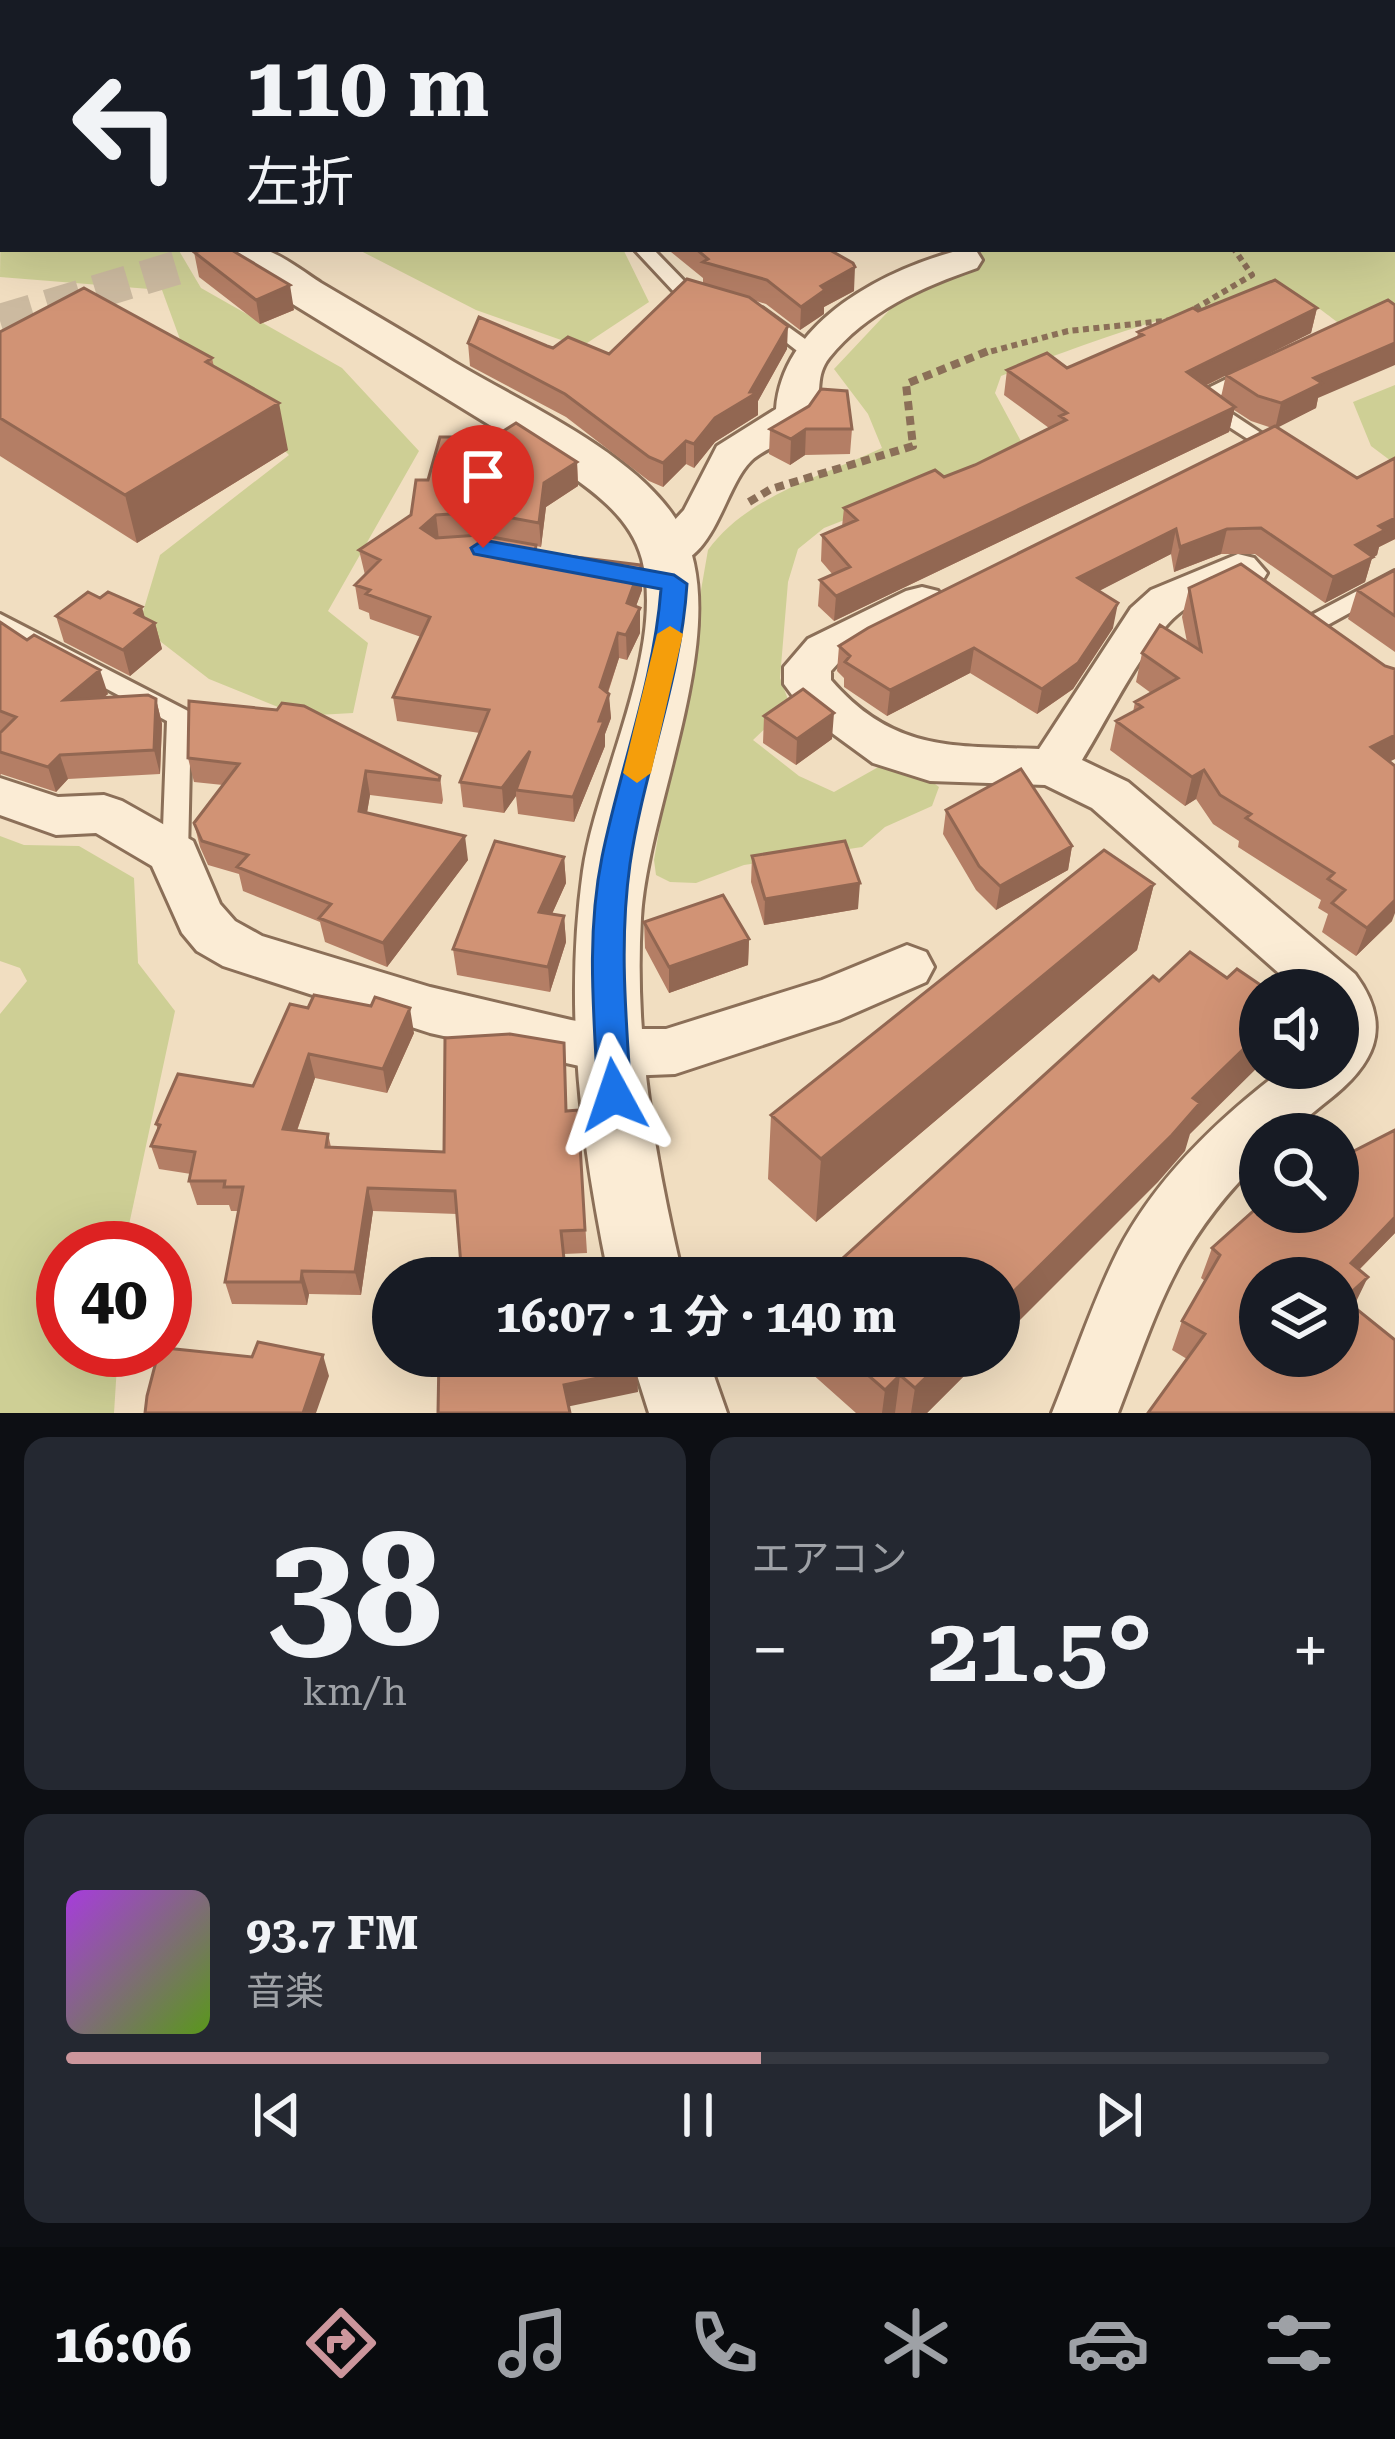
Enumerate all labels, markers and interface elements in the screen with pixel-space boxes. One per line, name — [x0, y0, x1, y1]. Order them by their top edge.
text: 110 m — [246, 38, 489, 136]
icon: left — [48, 48, 204, 204]
text: 左折 — [246, 151, 354, 214]
pin — [432, 425, 534, 548]
icon: arrive — [450, 443, 516, 509]
map controls — [1239, 969, 1359, 1377]
button: sound — [1239, 969, 1359, 1089]
position arrow — [551, 1032, 677, 1158]
button: search — [1239, 1113, 1359, 1233]
speed limit sign: 40 — [36, 1221, 192, 1377]
button: layers — [1239, 1257, 1359, 1377]
text: 16:07 · 1 分 · 140 m — [496, 1290, 896, 1343]
text: 38 — [267, 1499, 442, 1682]
text: エアコン — [752, 1536, 908, 1582]
text: 21.5° — [928, 1598, 1152, 1703]
text: − — [752, 1612, 788, 1689]
text: + — [1292, 1612, 1329, 1689]
text: km/h — [303, 1669, 407, 1715]
text: 93.7 FM — [246, 1907, 418, 1960]
text: 音楽 — [246, 1969, 324, 2015]
icon: previous — [244, 2082, 310, 2148]
icon: pause — [665, 2082, 731, 2148]
icon: next — [1086, 2082, 1152, 2148]
icon: directions — [299, 2301, 383, 2385]
icon: music — [491, 2301, 575, 2385]
icon: phone — [682, 2301, 766, 2385]
icon: climate — [874, 2301, 958, 2385]
icon: car — [1066, 2301, 1150, 2385]
icon: filters — [1257, 2301, 1341, 2385]
text: 16:06 — [54, 2312, 192, 2375]

